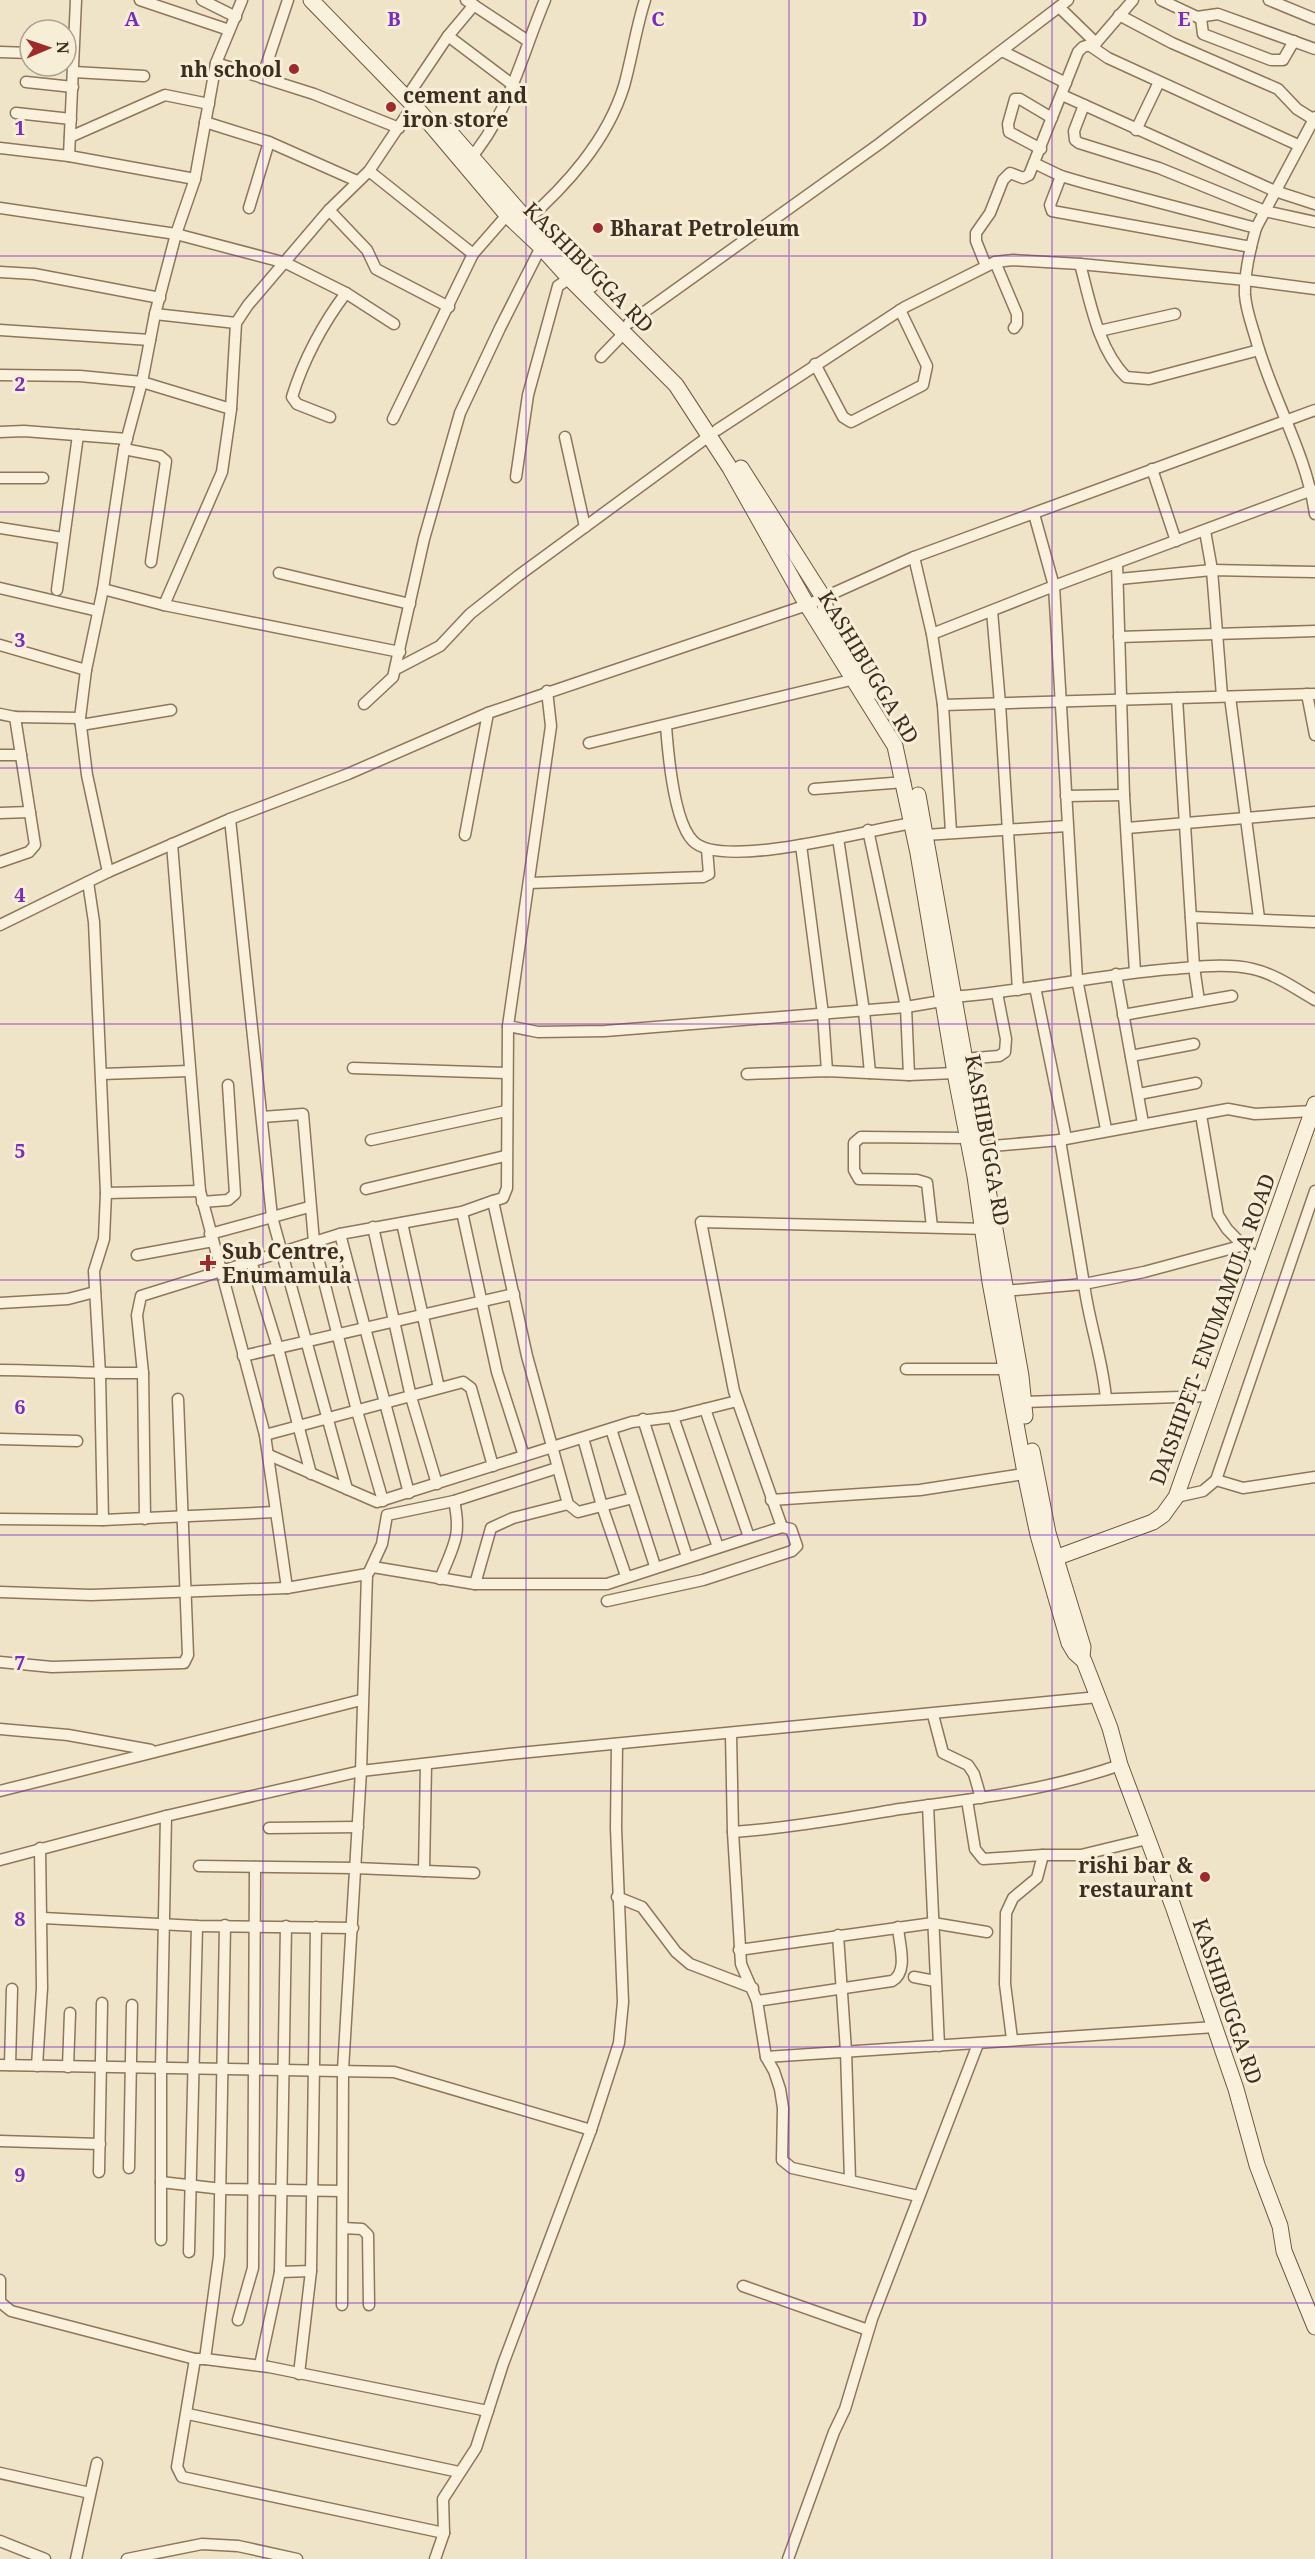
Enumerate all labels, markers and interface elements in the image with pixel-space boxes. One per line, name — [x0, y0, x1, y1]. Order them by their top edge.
text: A — [124, 5, 140, 32]
text: B — [387, 5, 401, 32]
text: C — [651, 5, 665, 32]
text: D — [912, 5, 928, 32]
text: E — [1177, 5, 1191, 32]
north arrow — [18, 18, 78, 78]
text: N — [52, 41, 74, 55]
place label: nh school — [180, 55, 283, 83]
marker: nh school — [287, 62, 301, 76]
place label: cement and iron store — [403, 81, 527, 133]
marker: cement and iron store — [384, 100, 398, 114]
text: 1 — [14, 114, 26, 141]
street label: KASHIBUGGA RD — [518, 196, 660, 338]
place label: Bharat Petroleum — [610, 214, 800, 242]
marker: Bharat Petroleum — [591, 221, 605, 235]
text: 2 — [14, 370, 26, 397]
street label: KASHIBUGGA RD — [812, 585, 926, 749]
text: 3 — [14, 626, 26, 653]
text: 4 — [14, 881, 26, 908]
street label: KASHIBUGGA RD — [959, 1052, 1017, 1228]
text: 5 — [14, 1137, 26, 1164]
street label: DAISHIPET- ENUMAMULA ROAD — [1143, 1170, 1281, 1488]
place label: Sub Centre, Enumamula — [222, 1237, 352, 1289]
marker: Sub Centre, Enumamula — [199, 1254, 217, 1272]
text: 6 — [14, 1393, 26, 1420]
text: 7 — [14, 1649, 26, 1676]
place label: rishi bar & restaurant — [1078, 1851, 1193, 1903]
marker: rishi bar & restaurant — [1198, 1870, 1212, 1884]
text: 8 — [14, 1905, 26, 1932]
street label: KASHIBUGGA RD — [1187, 1914, 1269, 2088]
text: 9 — [14, 2161, 26, 2188]

